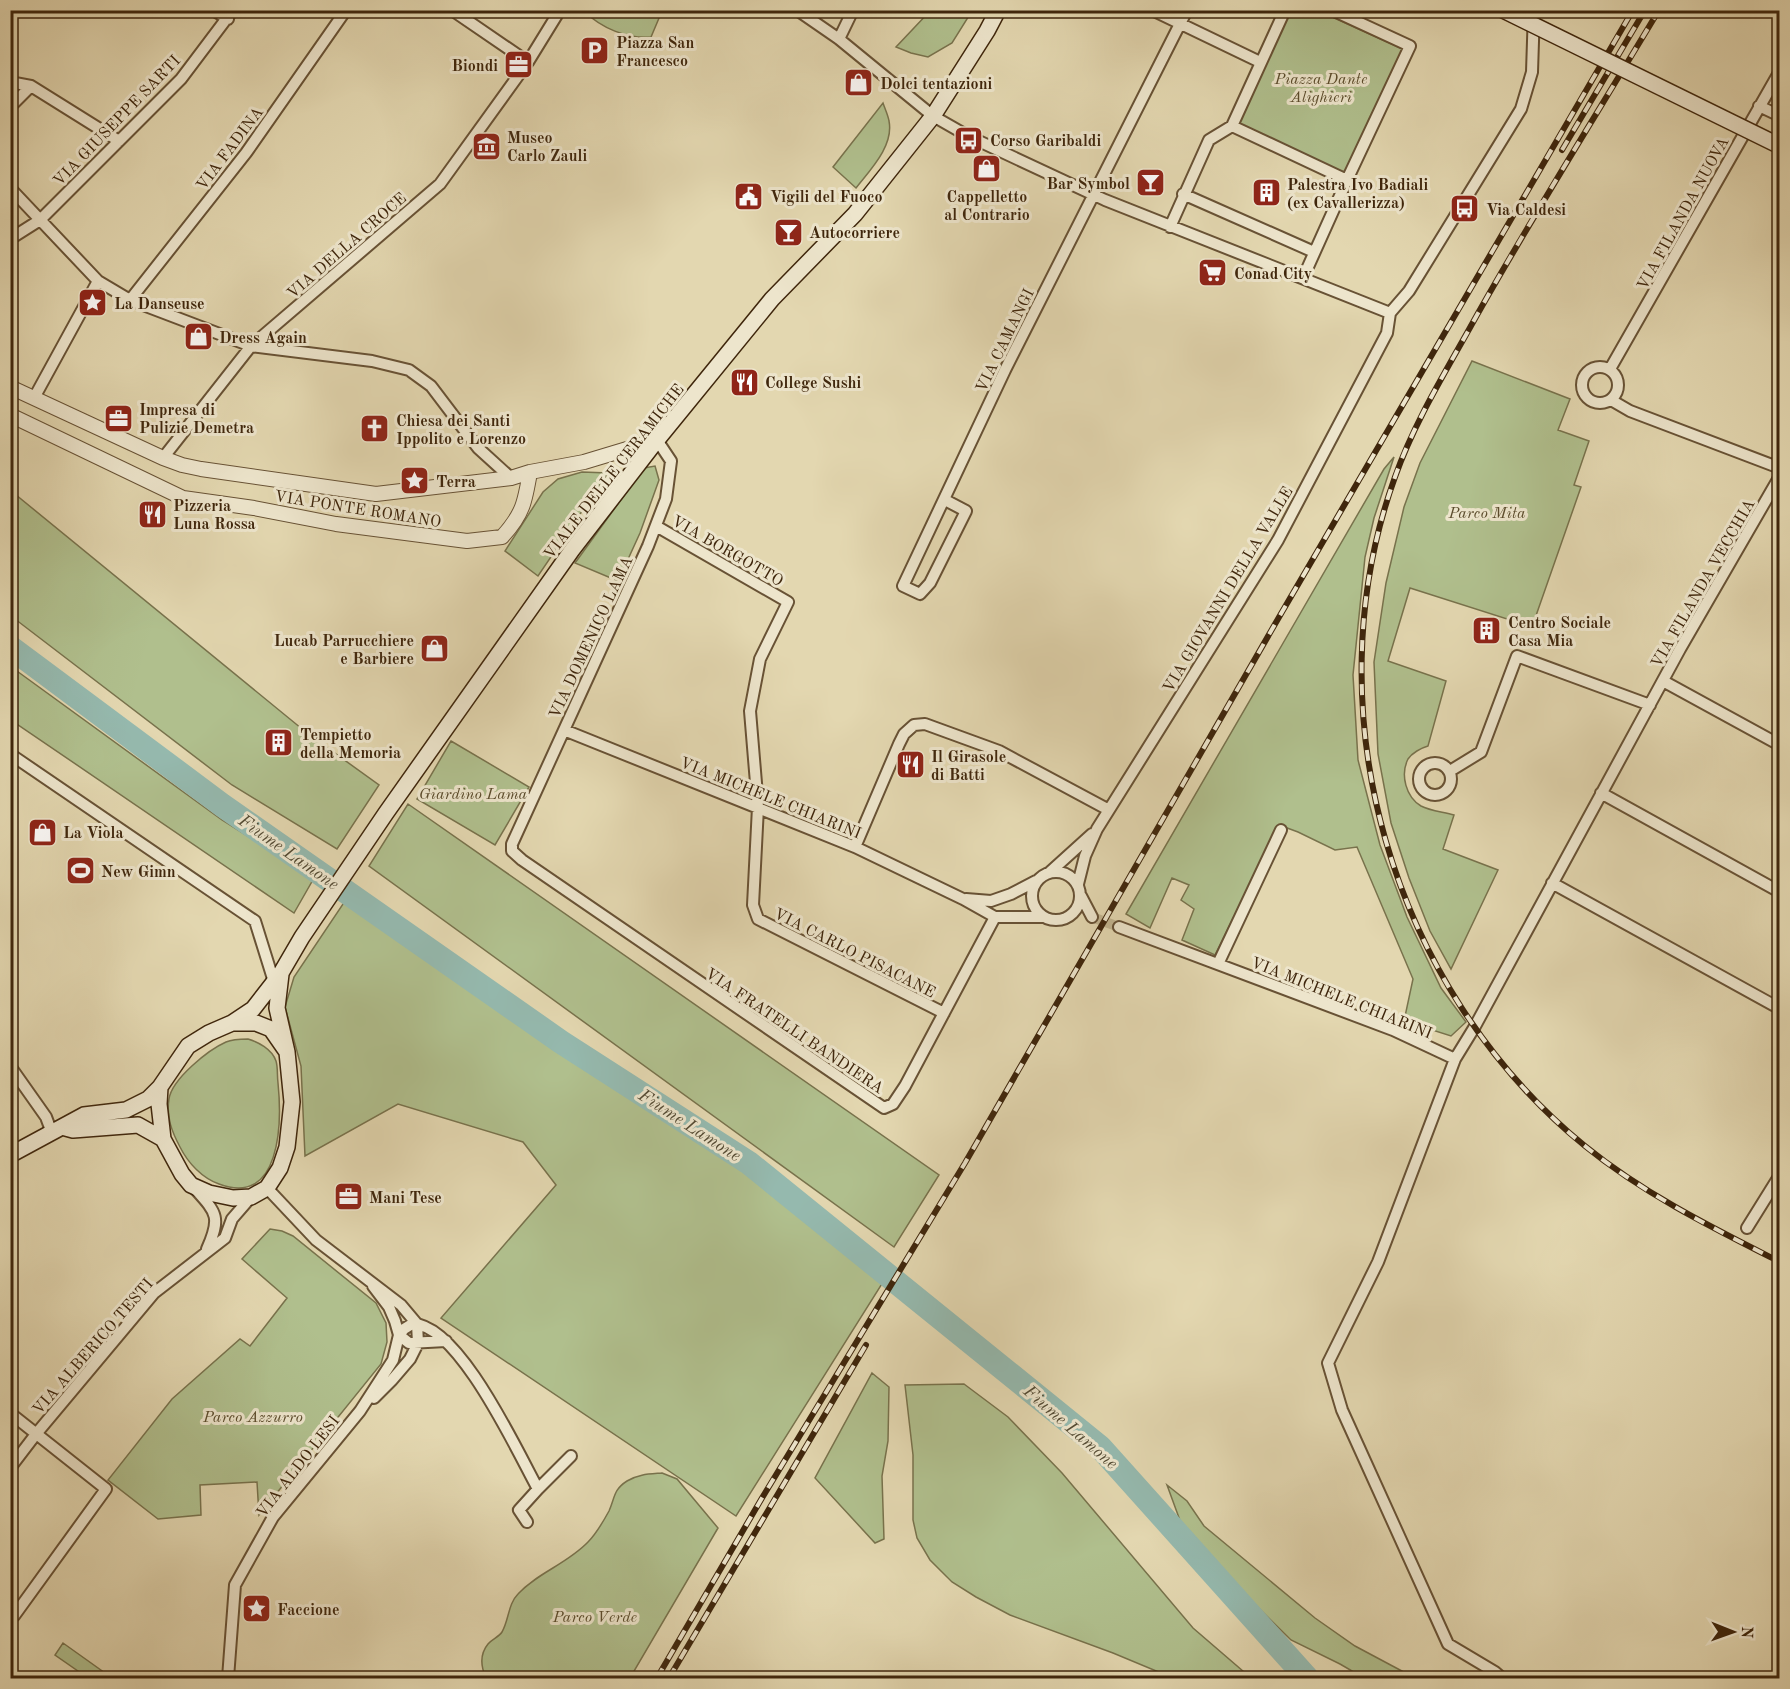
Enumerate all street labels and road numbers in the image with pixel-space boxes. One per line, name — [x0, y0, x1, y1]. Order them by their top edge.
street label: VIA GIUSEPPE SARTI — [51, 53, 184, 190]
street label: VIA FADINA — [194, 105, 267, 194]
street label: VIA FILANDA NUOVA — [1635, 135, 1733, 293]
street label: VIA DELLA CROCE — [285, 191, 410, 302]
street label: VIA CAMANGI — [974, 286, 1038, 395]
street label: VIALE DELLE CERAMICHE — [541, 382, 688, 563]
street label: VIA GIOVANNI DELLA VALLE — [1161, 484, 1297, 696]
street label: VIA PONTE ROMANO — [273, 489, 442, 531]
street label: VIA FILANDA VECCHIA — [1649, 497, 1759, 671]
street label: VIA BORGOTTO — [669, 513, 785, 590]
street label: VIA DOMENICO LAMA — [547, 554, 636, 721]
street label: VIA MICHELE CHIARINI — [677, 755, 863, 843]
street label: VIA CARLO PISACANE — [771, 906, 937, 1002]
street label: VIA MICHELE CHIARINI — [1248, 955, 1434, 1043]
street label: VIA FRATELLI BANDIERA — [702, 966, 886, 1097]
street label: VIA ALBERICO TESTI — [30, 1276, 157, 1418]
street label: VIA ALDO LESI — [254, 1413, 343, 1521]

